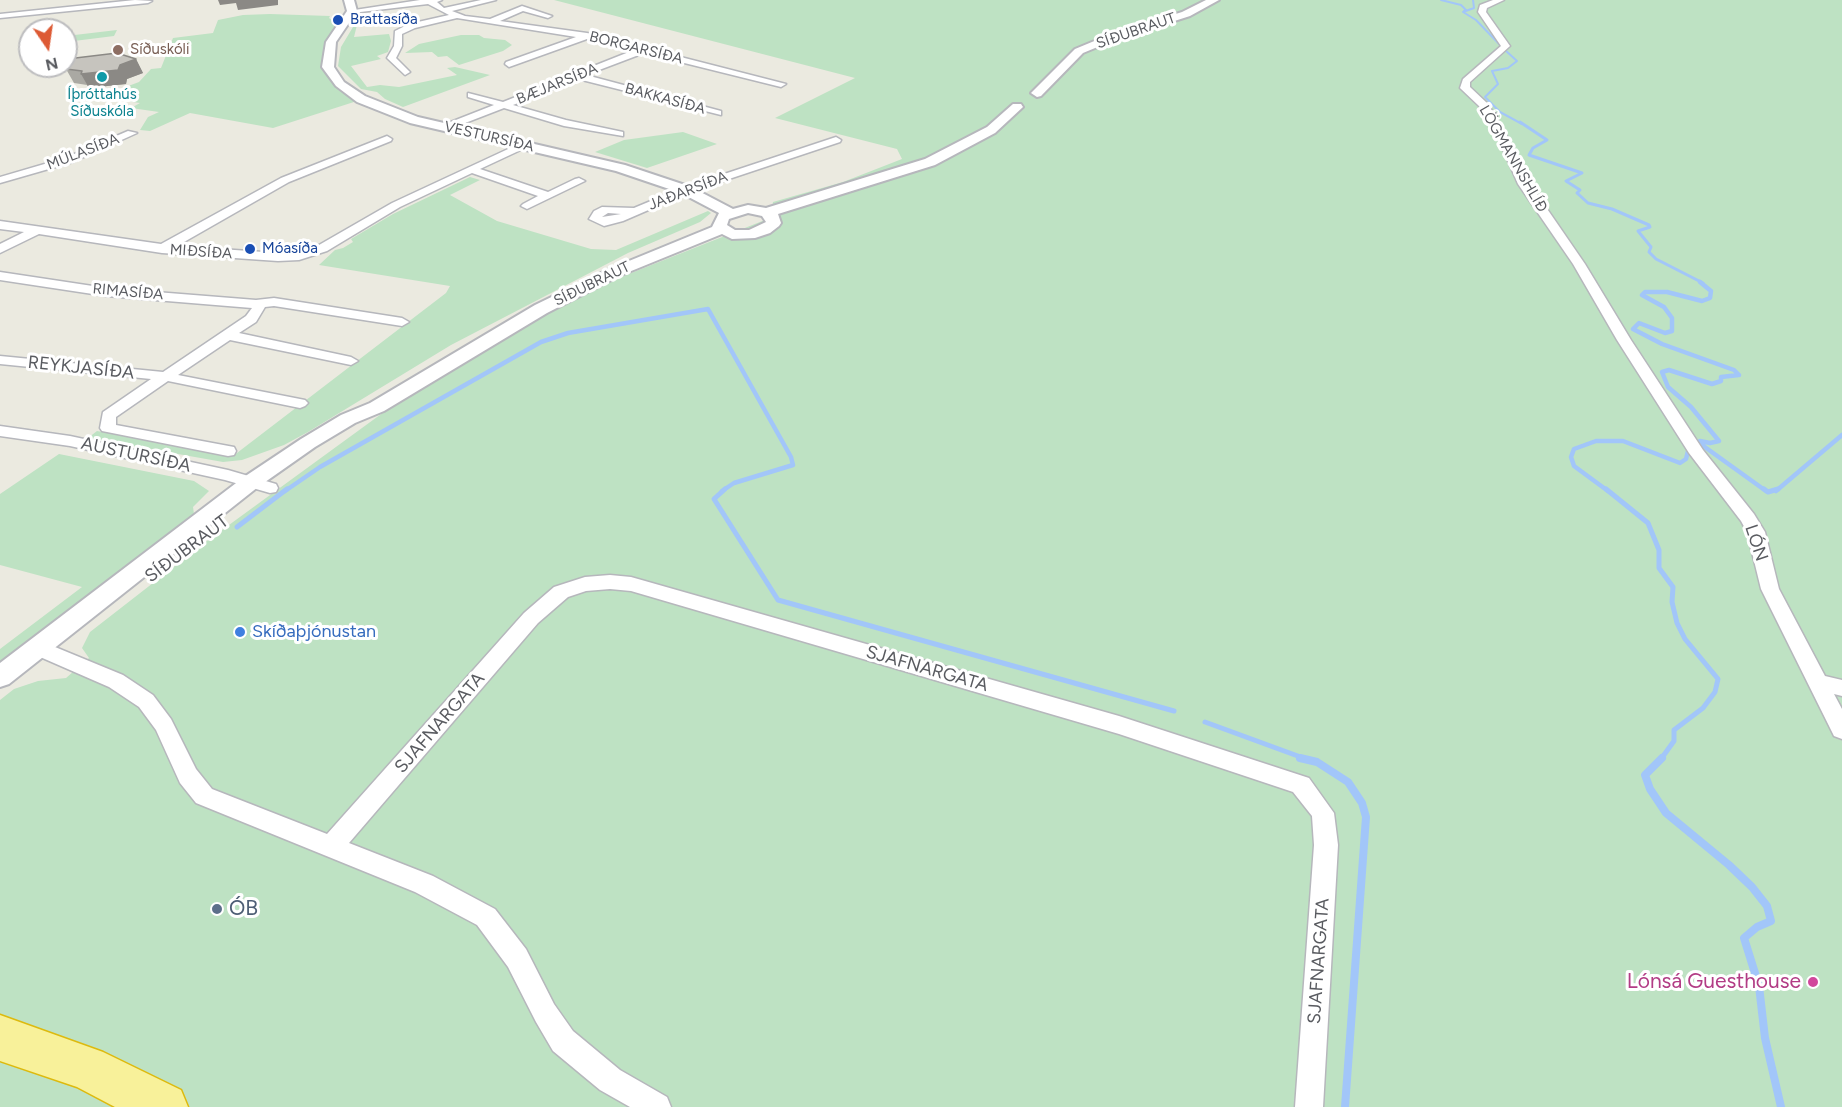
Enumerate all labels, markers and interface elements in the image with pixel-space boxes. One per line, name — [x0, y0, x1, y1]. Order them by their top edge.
street label: SÍÐUBRAUT — [1094, 9, 1178, 53]
place label: Brattasíða — [350, 11, 418, 29]
marker: Brattasíða — [331, 13, 345, 27]
north arrow — [18, 18, 78, 78]
street label: BORGARSÍÐA — [587, 28, 685, 68]
place label: Síðuskóli — [130, 41, 189, 59]
marker: Síðuskóli — [111, 43, 125, 57]
text: N — [44, 53, 60, 75]
street label: BÆJARSÍÐA — [514, 60, 600, 108]
marker: Íþróttahús Síðuskóla — [95, 70, 109, 84]
street label: BAKKASÍÐA — [623, 80, 707, 118]
place label: Íþróttahús Síðuskóla — [67, 86, 137, 121]
street label: LÖGMANNSHLÍÐ — [1475, 102, 1551, 216]
street label: VESTURSÍÐA — [442, 118, 536, 156]
street label: MÚLASÍÐA — [44, 130, 122, 174]
street label: JAÐARSÍÐA — [646, 168, 730, 214]
place label: Móasíða — [262, 240, 318, 258]
street label: MIÐSÍÐA — [169, 241, 233, 263]
marker: Móasíða — [243, 242, 257, 256]
street label: SÍÐUBRAUT — [551, 258, 633, 310]
street label: RIMASÍÐA — [92, 280, 164, 304]
street label: REYKJASÍÐA — [27, 352, 135, 384]
street label: AUSTURSÍÐA — [79, 433, 193, 477]
street label: SÍÐUBRAUT — [141, 511, 233, 587]
street label: LÓN — [1740, 522, 1772, 564]
place label: Skíðaþjónustan — [252, 621, 376, 643]
marker: Skíðaþjónustan — [233, 625, 247, 639]
street label: SJAFNARGATA — [863, 641, 991, 697]
street label: SJAFNARGATA — [390, 668, 490, 778]
place label: ÓB — [229, 896, 258, 922]
street label: SJAFNARGATA — [1304, 897, 1334, 1025]
marker: ÓB — [210, 902, 224, 916]
place label: Lónsá Guesthouse — [1627, 969, 1801, 995]
marker: Lónsá Guesthouse — [1806, 975, 1820, 989]

